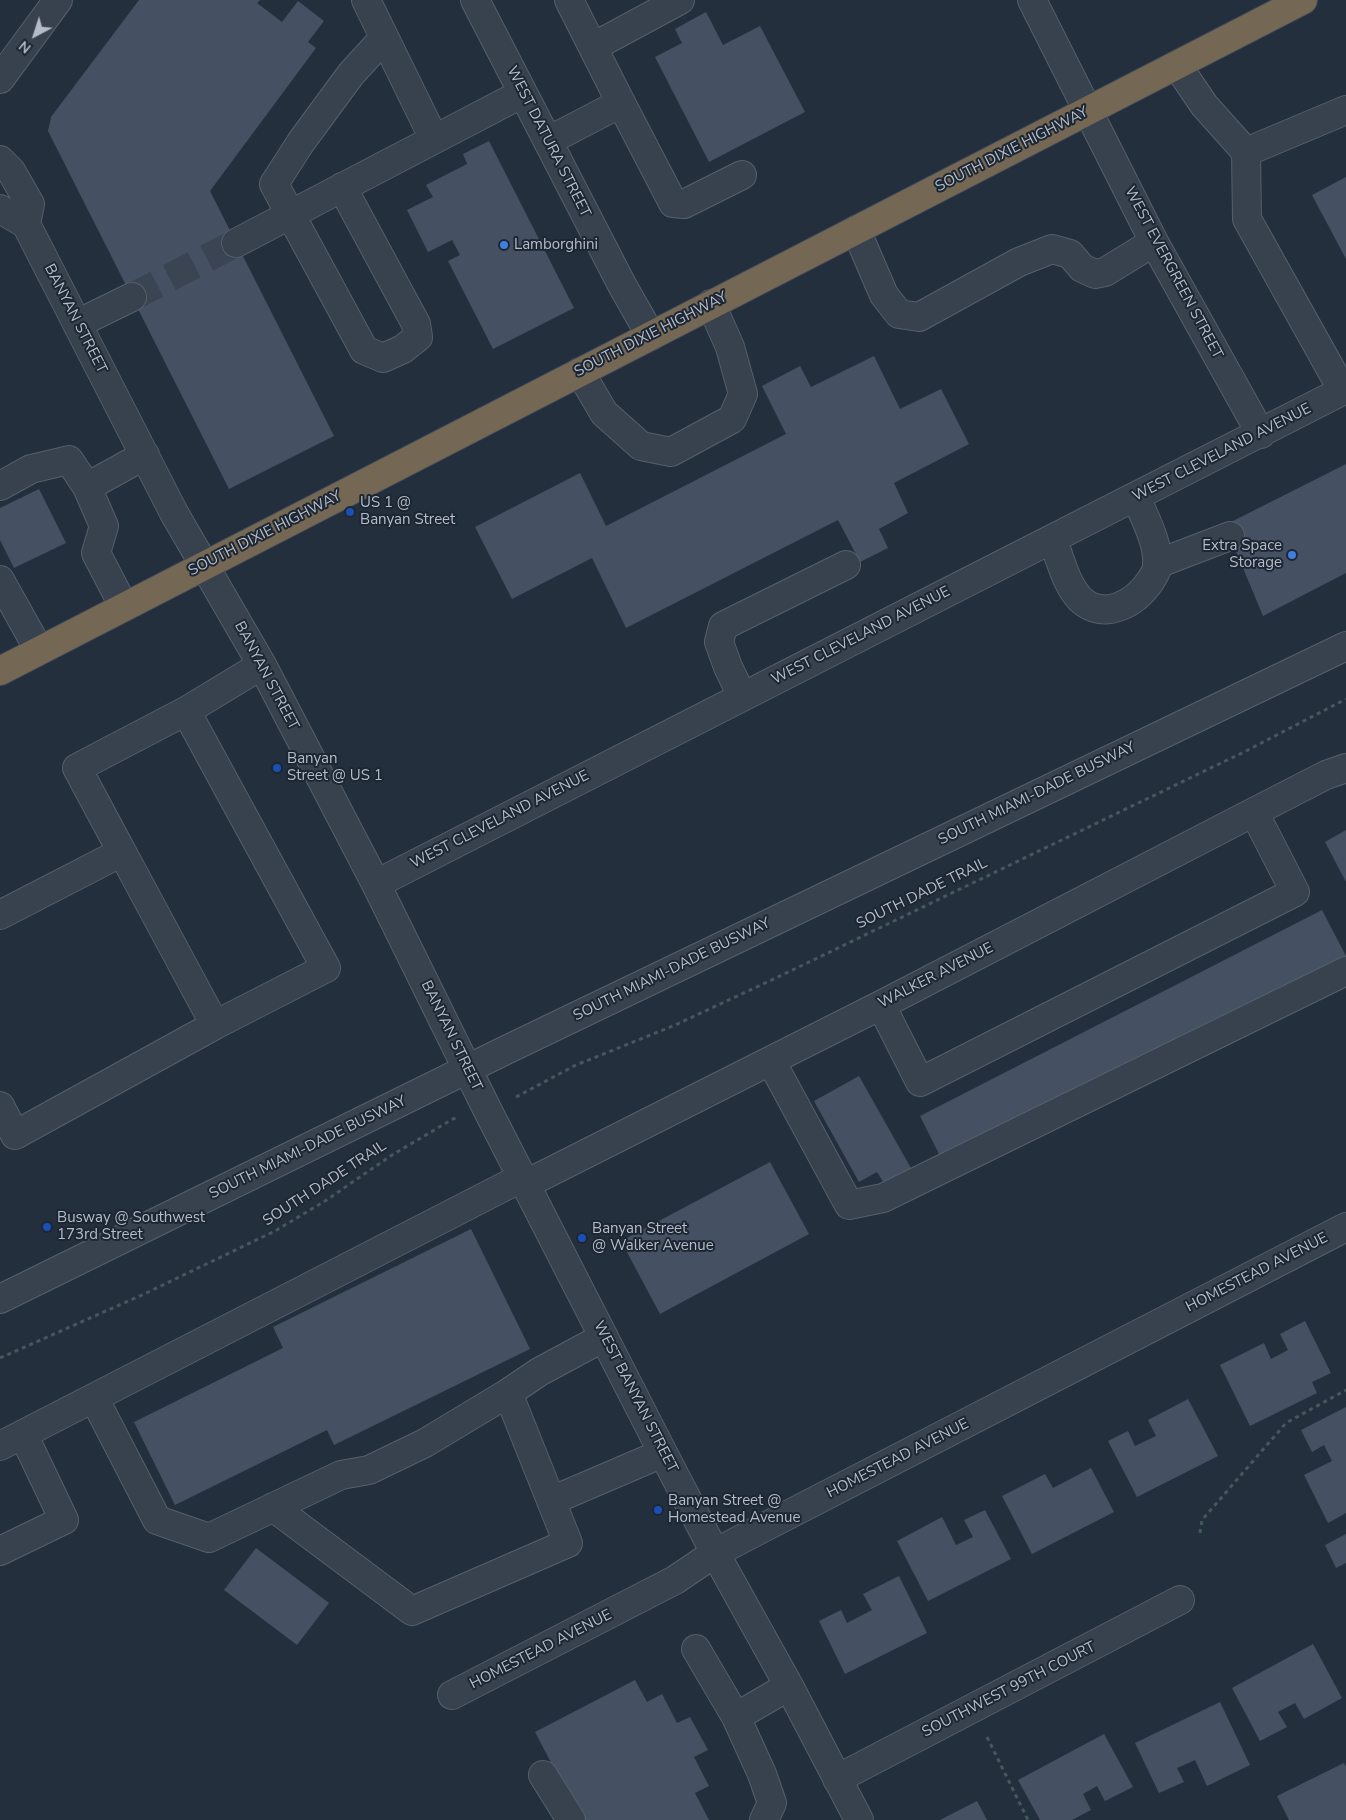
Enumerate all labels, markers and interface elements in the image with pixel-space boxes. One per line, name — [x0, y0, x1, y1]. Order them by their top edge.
north arrow — [10, 10, 60, 60]
text: N — [15, 36, 35, 58]
street label: WEST DATURA STREET — [502, 64, 594, 220]
street label: SOUTH DIXIE HIGHWAY — [933, 104, 1091, 196]
street label: WEST EVERGREEN STREET — [1120, 184, 1226, 362]
place label: Lamborghini — [514, 236, 598, 254]
marker: Lamborghini — [498, 239, 510, 251]
street label: BANYAN STREET — [40, 261, 110, 377]
street label: SOUTH DIXIE HIGHWAY — [572, 289, 730, 381]
street label: WEST CLEVELAND AVENUE — [1130, 400, 1314, 506]
street label: SOUTH DIXIE HIGHWAY — [186, 488, 344, 580]
place label: US 1 @ Banyan Street — [360, 494, 455, 529]
marker: US 1 @ Banyan Street — [344, 506, 356, 518]
place label: Extra Space Storage — [1202, 537, 1282, 572]
marker: Extra Space Storage — [1286, 549, 1298, 561]
street label: WEST CLEVELAND AVENUE — [769, 583, 953, 689]
street label: BANYAN STREET — [230, 619, 302, 733]
street label: SOUTH MIAMI-DADE BUSWAY — [936, 738, 1138, 850]
place label: Banyan Street @ US 1 — [287, 750, 383, 785]
marker: Banyan Street @ US 1 — [271, 762, 283, 774]
street label: WEST CLEVELAND AVENUE — [408, 767, 592, 873]
street label: SOUTH DADE TRAIL — [854, 854, 990, 934]
street label: SOUTH MIAMI-DADE BUSWAY — [571, 914, 773, 1026]
street label: WALKER AVENUE — [875, 939, 997, 1013]
street label: BANYAN STREET — [417, 978, 485, 1094]
street label: SOUTH MIAMI-DADE BUSWAY — [207, 1092, 409, 1204]
street label: SOUTH DADE TRAIL — [260, 1137, 390, 1231]
place label: Busway @ Southwest 173rd Street — [57, 1209, 205, 1244]
place label: Banyan Street @ Walker Avenue — [592, 1220, 714, 1255]
marker: Busway @ Southwest 173rd Street — [41, 1221, 53, 1233]
street label: HOMESTEAD AVENUE — [1183, 1229, 1331, 1317]
marker: Banyan Street @ Walker Avenue — [576, 1232, 588, 1244]
street label: WEST BANYAN STREET — [589, 1318, 681, 1476]
street label: HOMESTEAD AVENUE — [824, 1415, 972, 1503]
place label: Banyan Street @ Homestead Avenue — [668, 1492, 800, 1527]
marker: Banyan Street @ Homestead Avenue — [652, 1504, 664, 1516]
street label: HOMESTEAD AVENUE — [467, 1606, 615, 1694]
street label: SOUTHWEST 99TH COURT — [919, 1638, 1099, 1742]

